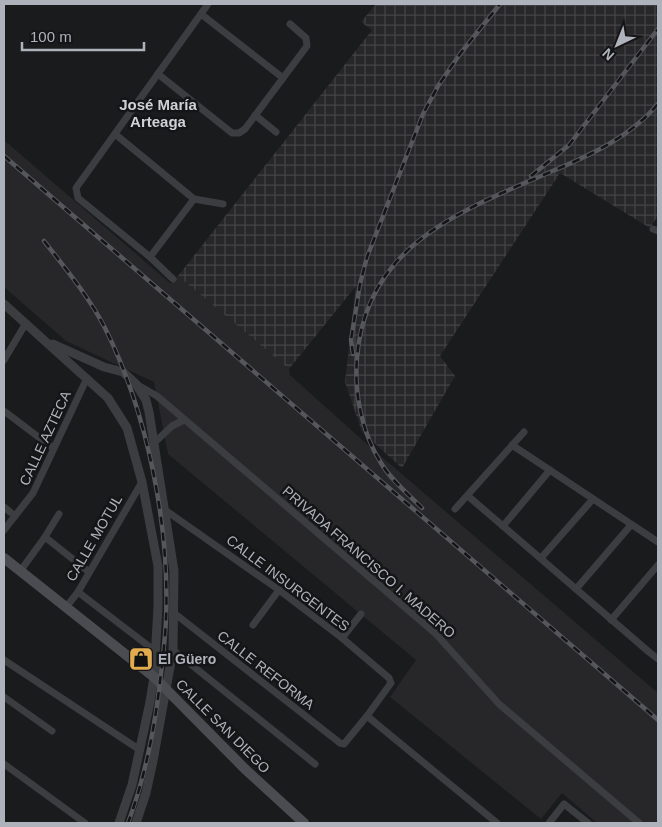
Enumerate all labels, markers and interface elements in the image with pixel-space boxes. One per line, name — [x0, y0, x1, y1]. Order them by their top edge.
scale bar — [22, 20, 145, 52]
north arrow — [592, 20, 642, 70]
text: 100 m — [30, 28, 72, 45]
text: N — [599, 45, 617, 64]
district label: José María Arteaga — [119, 96, 197, 130]
street label: CALLE AZTECA — [16, 387, 74, 488]
street label: PRIVADA FRANCISCO I. MADERO — [280, 483, 458, 641]
street label: CALLE MOTUL — [63, 492, 125, 584]
street label: CALLE INSURGENTES — [224, 532, 352, 634]
street label: CALLE REFORMA — [214, 627, 318, 713]
shop icon: El Güero — [128, 646, 154, 672]
place label: El Güero — [158, 651, 216, 667]
street label: CALLE SAN DIEGO — [173, 676, 273, 776]

